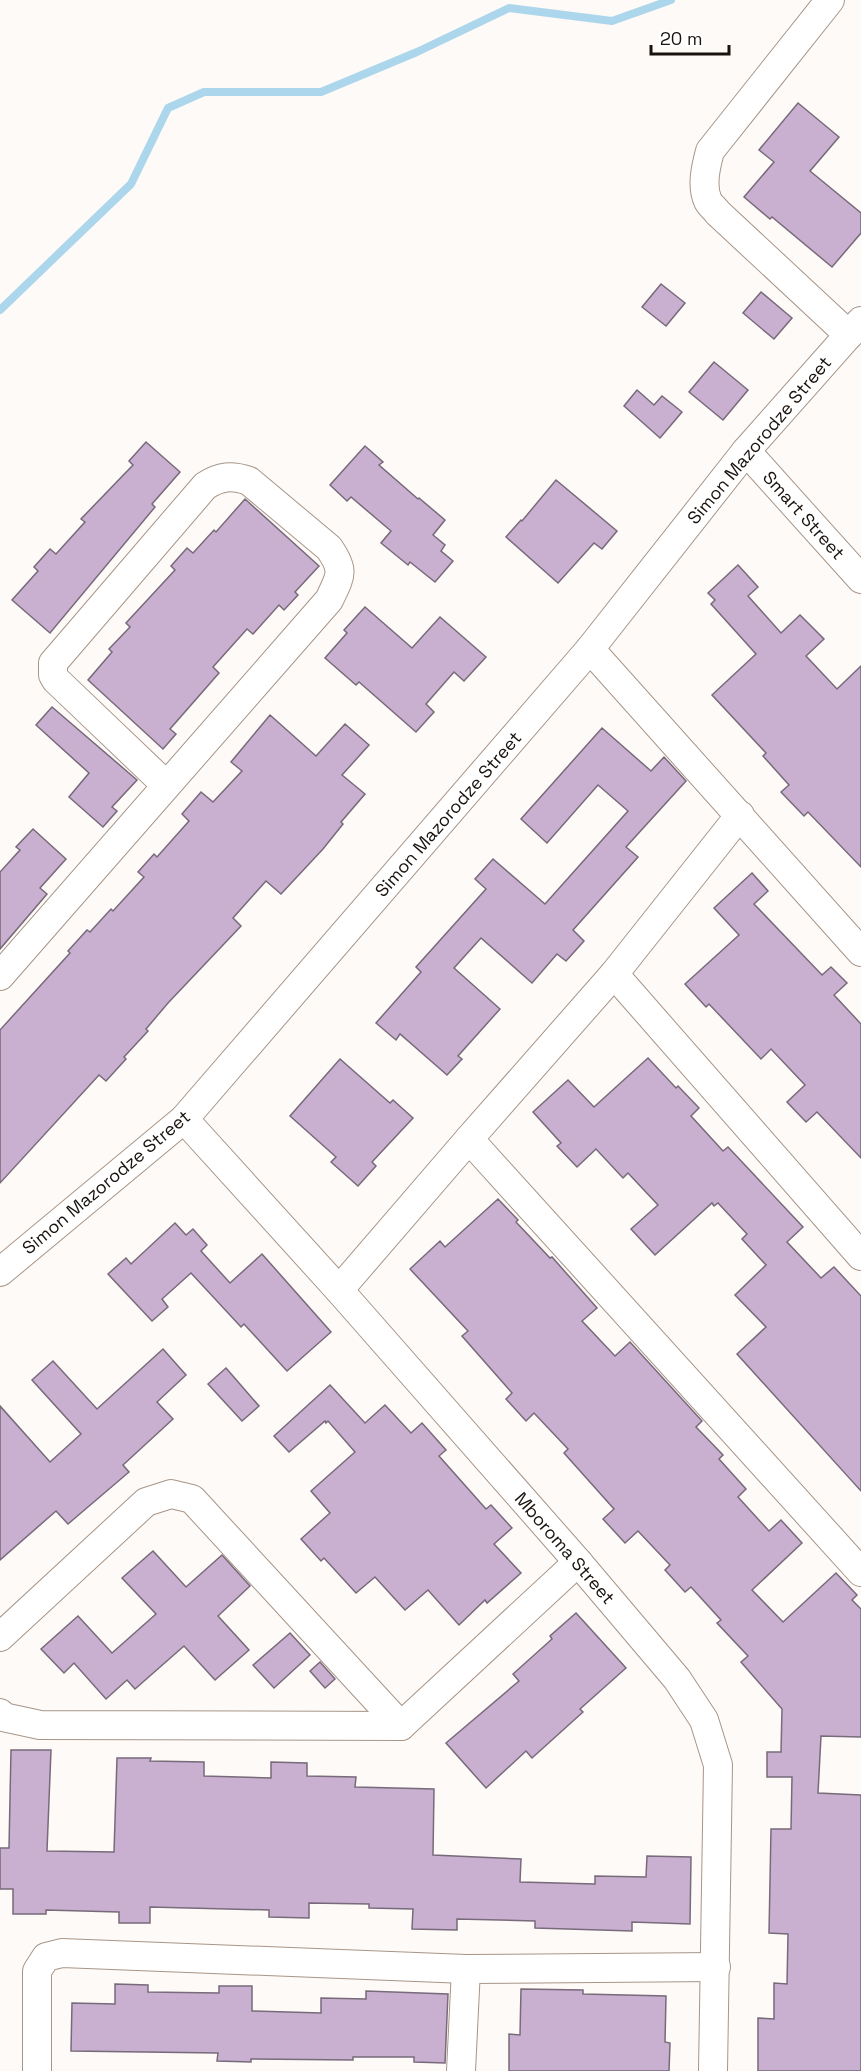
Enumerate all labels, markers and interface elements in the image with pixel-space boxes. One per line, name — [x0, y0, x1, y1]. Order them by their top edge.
scale bar — [651, 18, 729, 56]
text: 20 m — [660, 27, 703, 50]
street label: Simon Mazorodze Street — [682, 351, 836, 529]
street label: Smart Street — [758, 466, 850, 564]
street label: Simon Mazorodze Street — [370, 726, 526, 902]
street label: Simon Mazorodze Street — [17, 1105, 195, 1259]
street label: Mboroma Street — [510, 1487, 620, 1609]

